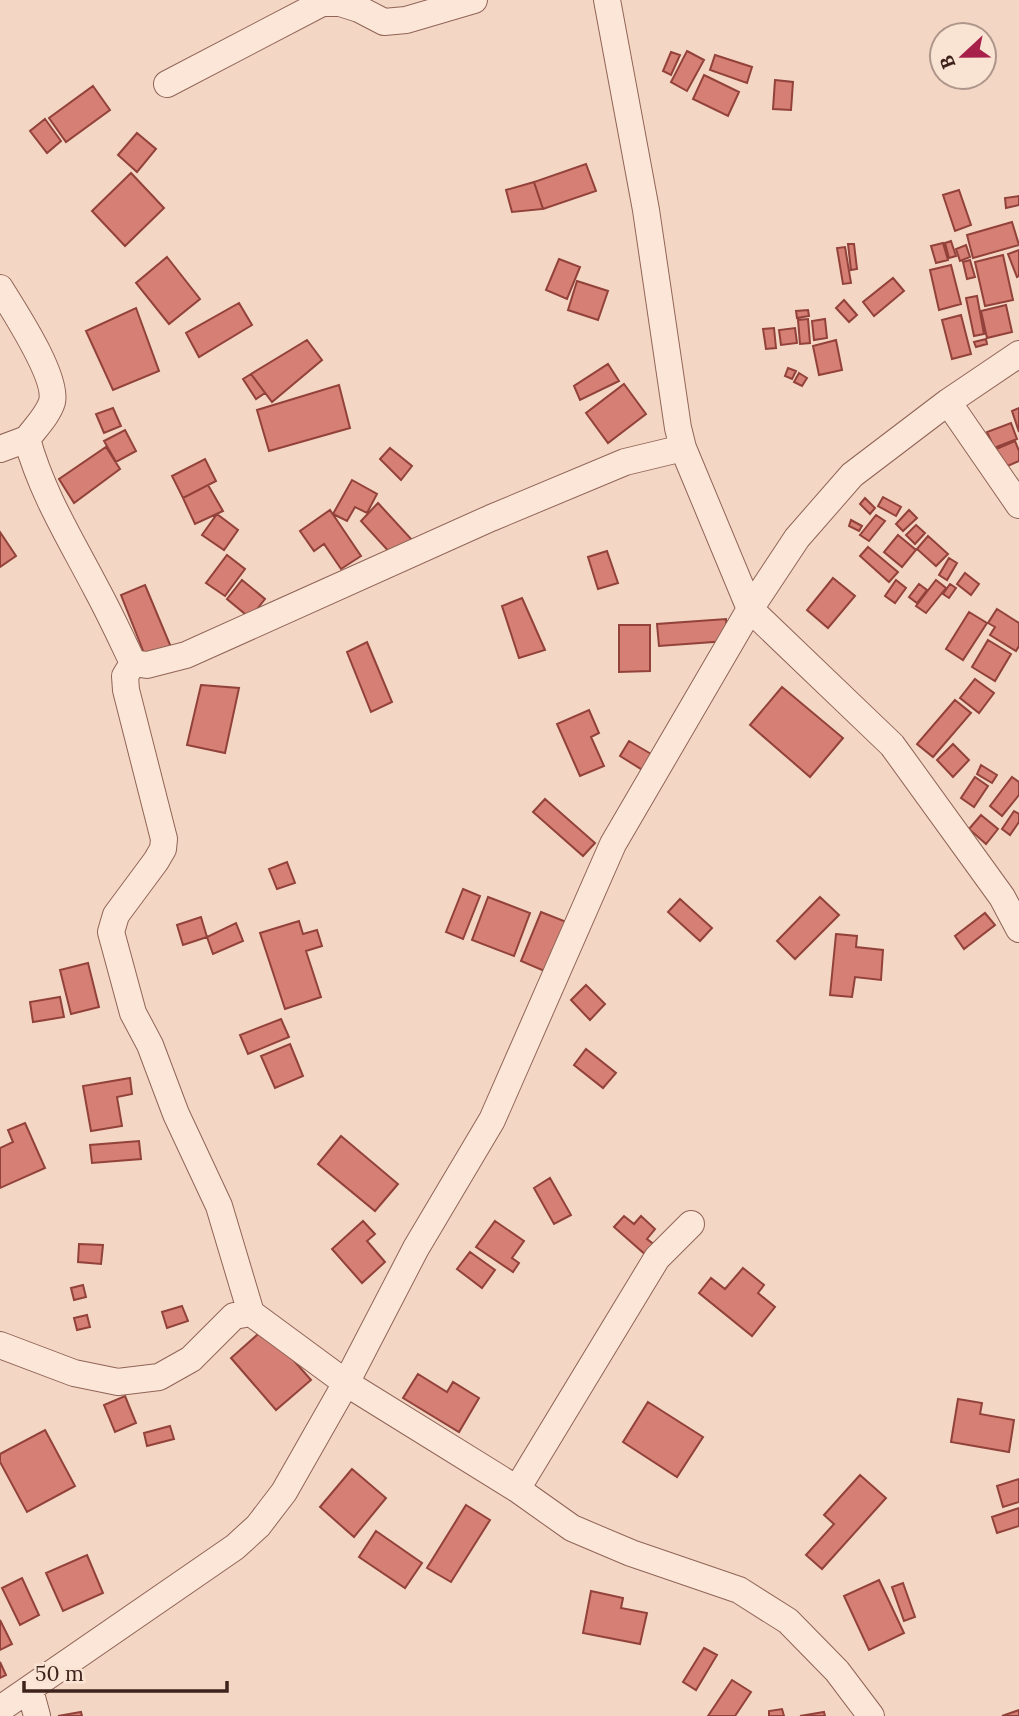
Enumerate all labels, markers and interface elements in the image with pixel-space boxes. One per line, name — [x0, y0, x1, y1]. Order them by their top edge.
north arrow — [928, 21, 998, 91]
text: B — [934, 52, 961, 73]
scale bar — [24, 1650, 228, 1694]
text: 50 m — [35, 1660, 84, 1687]

